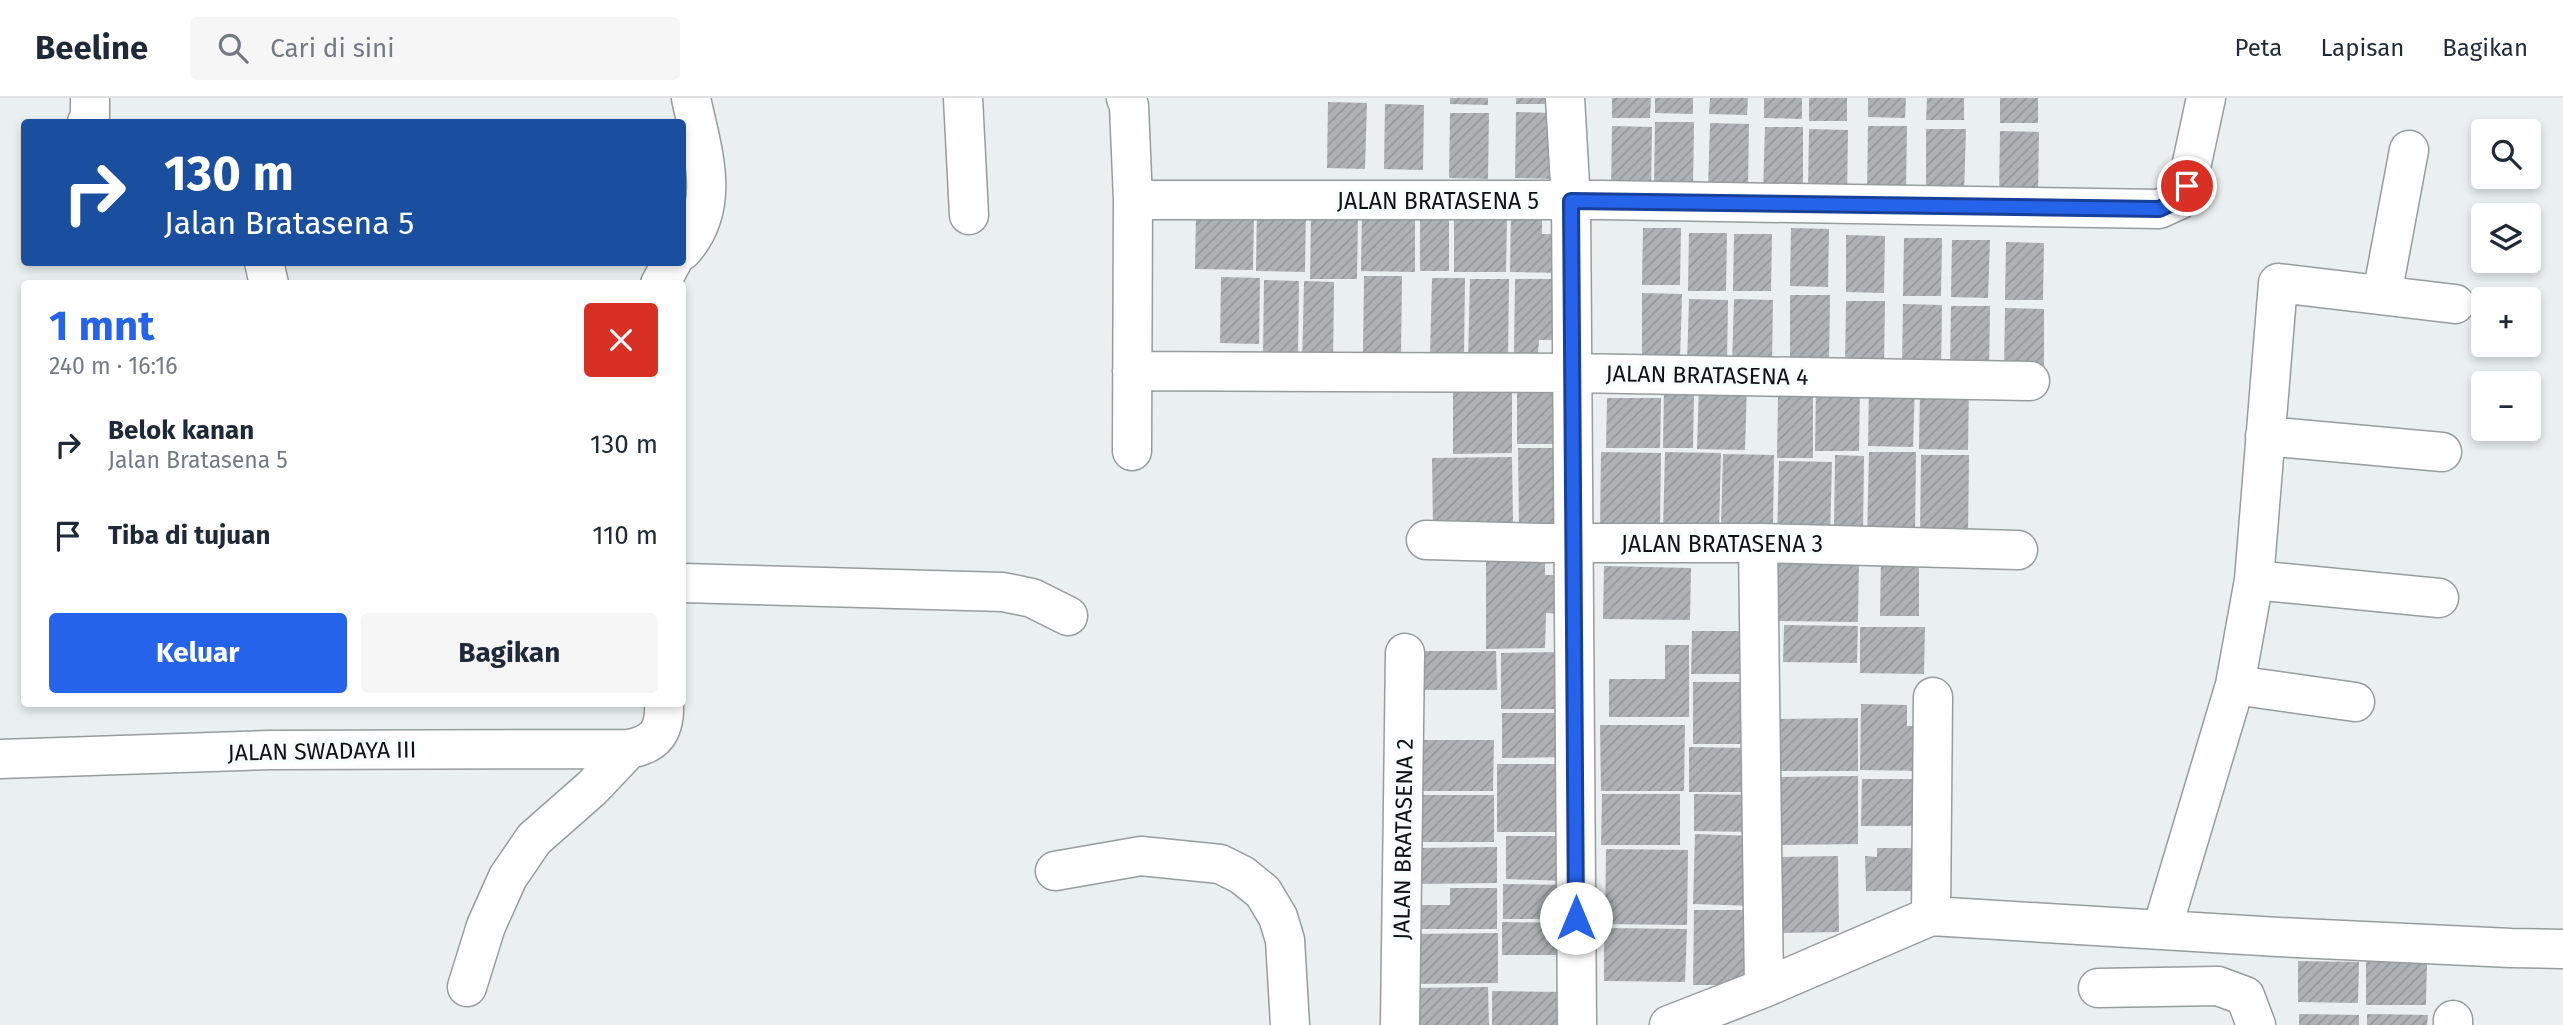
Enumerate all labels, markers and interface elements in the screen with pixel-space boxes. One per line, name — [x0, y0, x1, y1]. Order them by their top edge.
search box — [190, 17, 680, 80]
text: Beeline — [35, 28, 148, 68]
icon: search — [214, 29, 252, 67]
text: Cari di sini — [270, 33, 395, 64]
text: Peta — [2235, 34, 2282, 62]
text: Lapisan — [2320, 34, 2404, 62]
text: Bagikan — [2442, 34, 2528, 62]
map controls — [2471, 119, 2541, 441]
button: search — [2471, 119, 2541, 189]
text: 130 m — [164, 144, 294, 203]
icon: right — [49, 147, 140, 238]
pin — [2157, 156, 2217, 216]
icon: arrive — [2168, 167, 2206, 205]
street label: JALAN BRATASENA 5 — [1337, 187, 1539, 215]
button: layers — [2471, 203, 2541, 273]
text: Jalan Bratasena 5 — [164, 204, 414, 242]
button: + — [2471, 287, 2541, 357]
text: 1 mnt — [49, 301, 154, 351]
button: close — [584, 303, 658, 377]
text: 240 m · 16:16 — [49, 352, 177, 380]
street label: JALAN BRATASENA 4 — [1605, 359, 1809, 391]
button: − — [2471, 371, 2541, 441]
text: Belok kanan — [108, 415, 254, 446]
icon: right — [49, 426, 87, 464]
text: 130 m — [590, 429, 658, 460]
text: Jalan Bratasena 5 — [108, 446, 288, 474]
icon: arrive — [49, 517, 87, 555]
text: Tiba di tujuan — [108, 520, 270, 551]
text: 110 m — [592, 520, 658, 551]
street label: JALAN BRATASENA 3 — [1621, 530, 1823, 558]
button: Keluar — [49, 613, 347, 693]
button: Bagikan — [361, 613, 658, 693]
street label: JALAN SWADAYA III — [227, 735, 417, 767]
street label: JALAN BRATASENA 2 — [1387, 738, 1419, 940]
position arrow — [1539, 881, 1613, 955]

